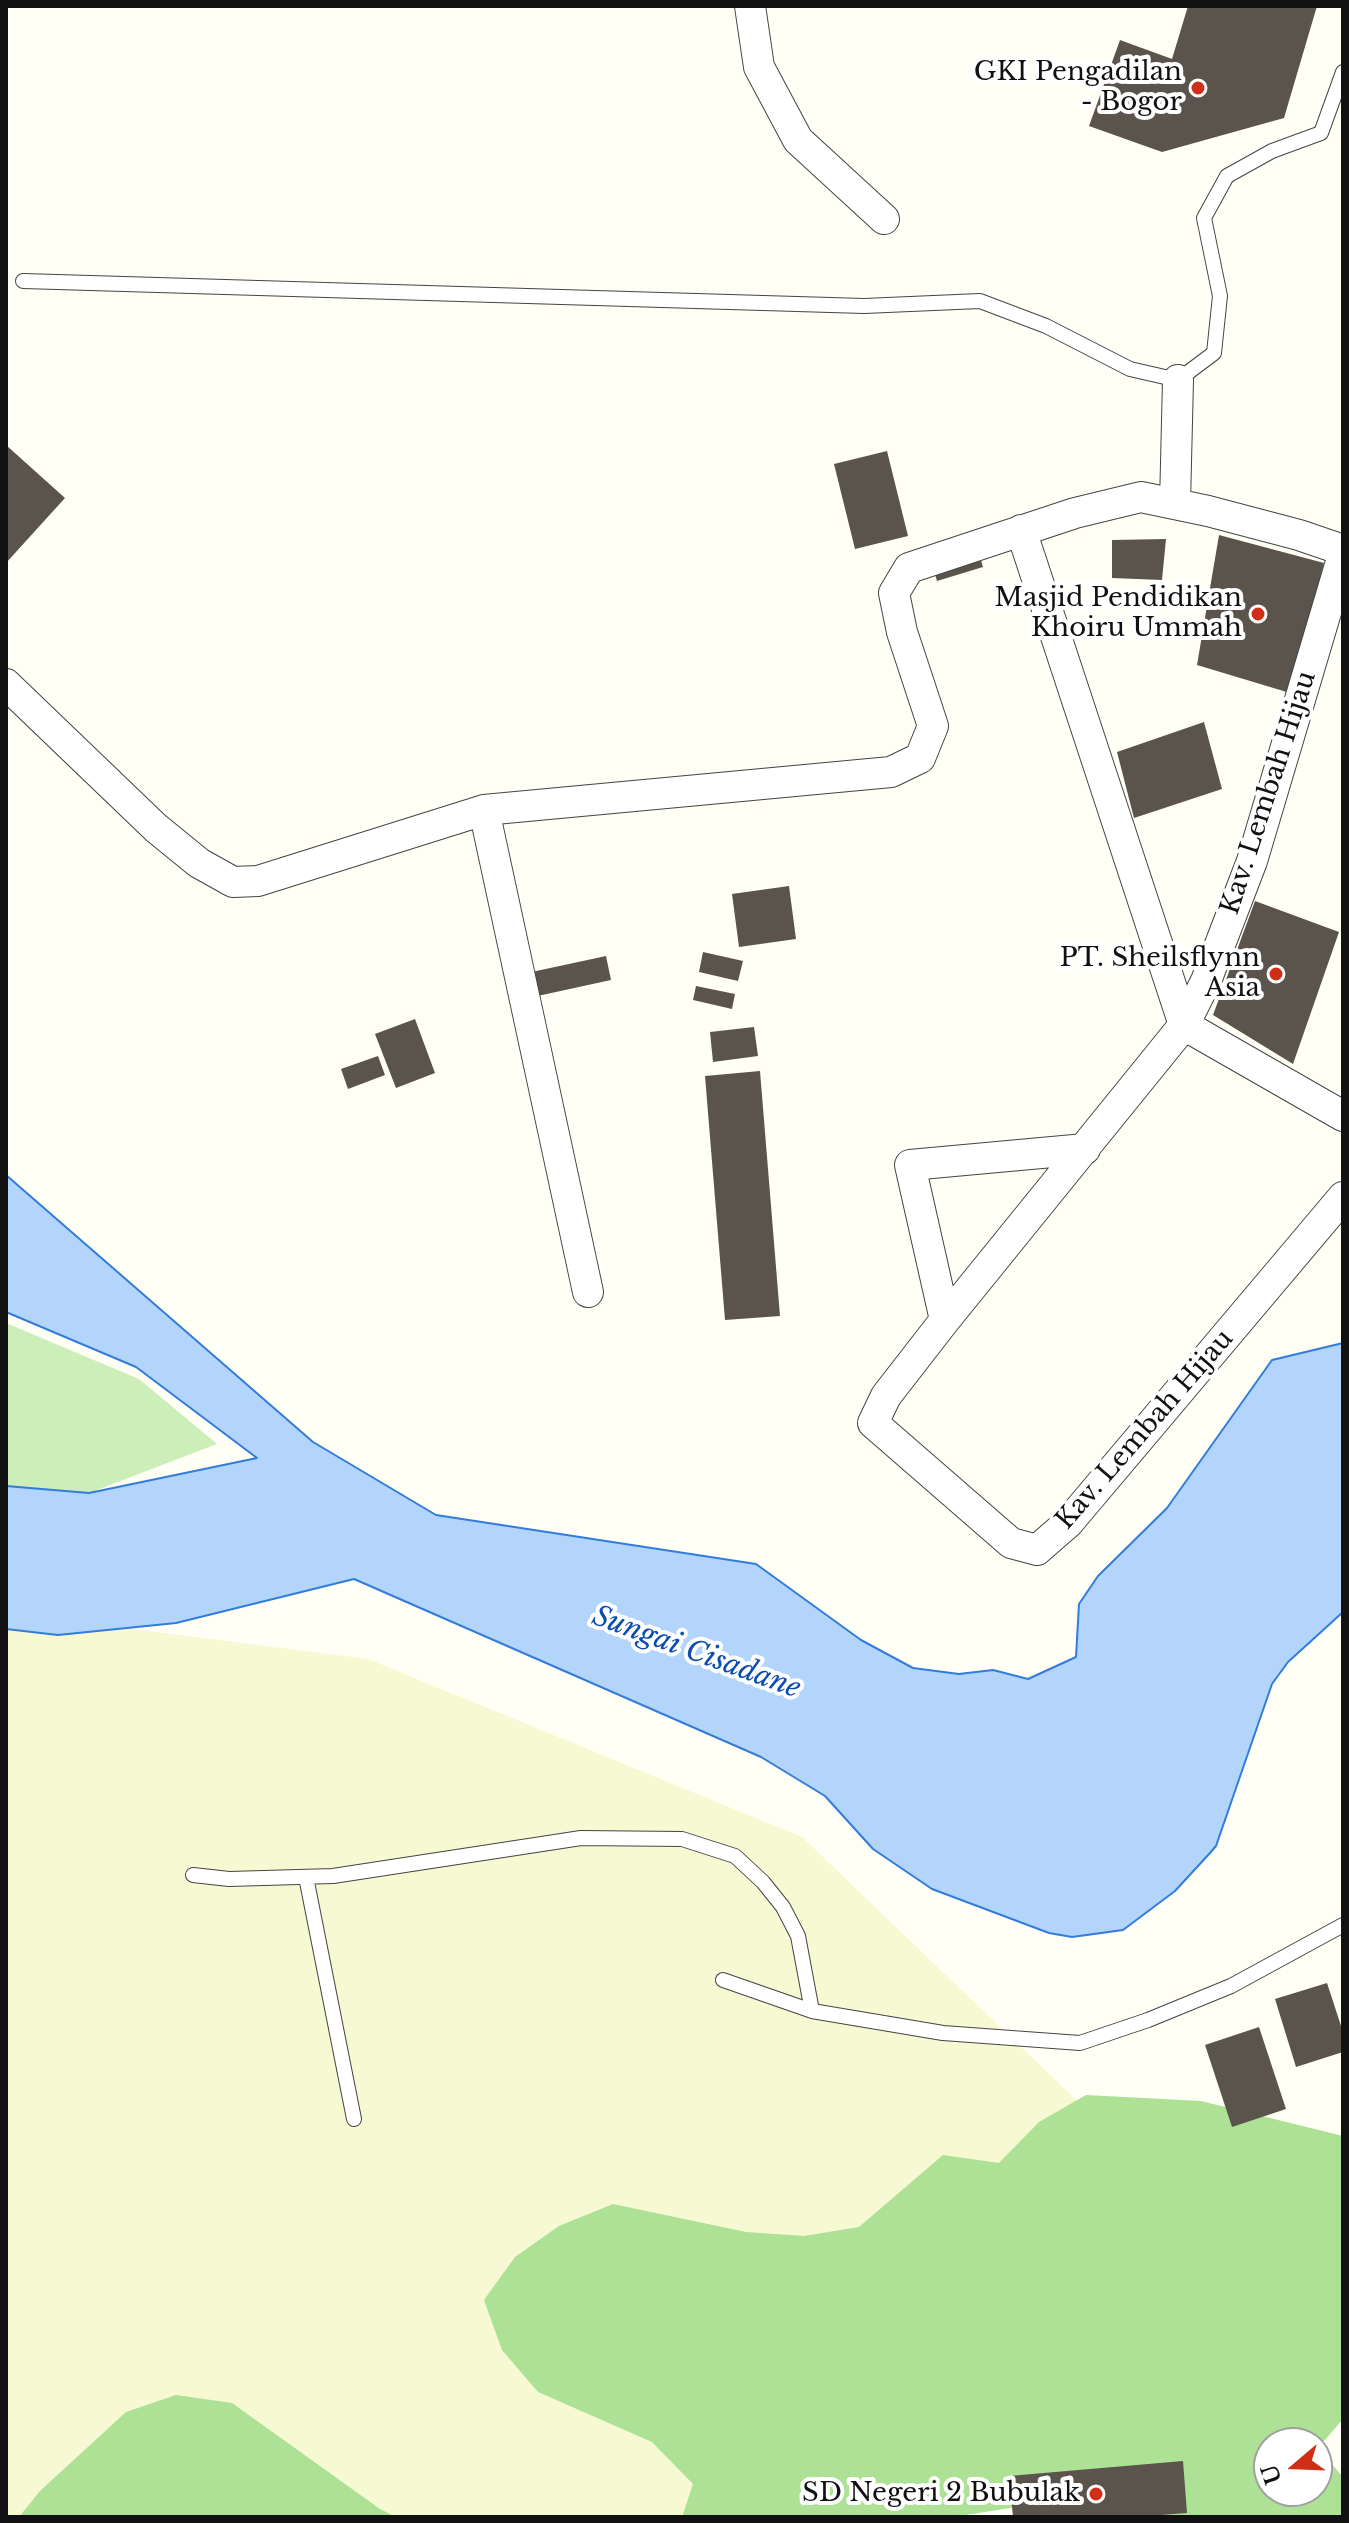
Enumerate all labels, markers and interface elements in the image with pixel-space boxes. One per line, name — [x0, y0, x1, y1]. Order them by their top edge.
place label: GKI Pengadilan - Bogor — [974, 57, 1182, 118]
marker: GKI Pengadilan - Bogor — [1189, 79, 1207, 97]
place label: Masjid Pendidikan Khoiru Ummah — [995, 583, 1242, 644]
marker: Masjid Pendidikan Khoiru Ummah — [1249, 605, 1267, 623]
street label: Kav. Lembah Hijau — [1215, 667, 1323, 919]
place label: PT. Sheilsflynn Asia — [1060, 943, 1260, 1004]
marker: PT. Sheilsflynn Asia — [1267, 965, 1285, 983]
street label: Kav. Lembah Hijau — [1050, 1324, 1240, 1536]
water label: Sungai Cisadane — [587, 1600, 805, 1706]
north arrow — [1253, 2427, 1333, 2507]
text: U — [1256, 2461, 1288, 2488]
place label: SD Negeri 2 Bubulak — [802, 2478, 1080, 2510]
marker: SD Negeri 2 Bubulak — [1087, 2485, 1105, 2503]

